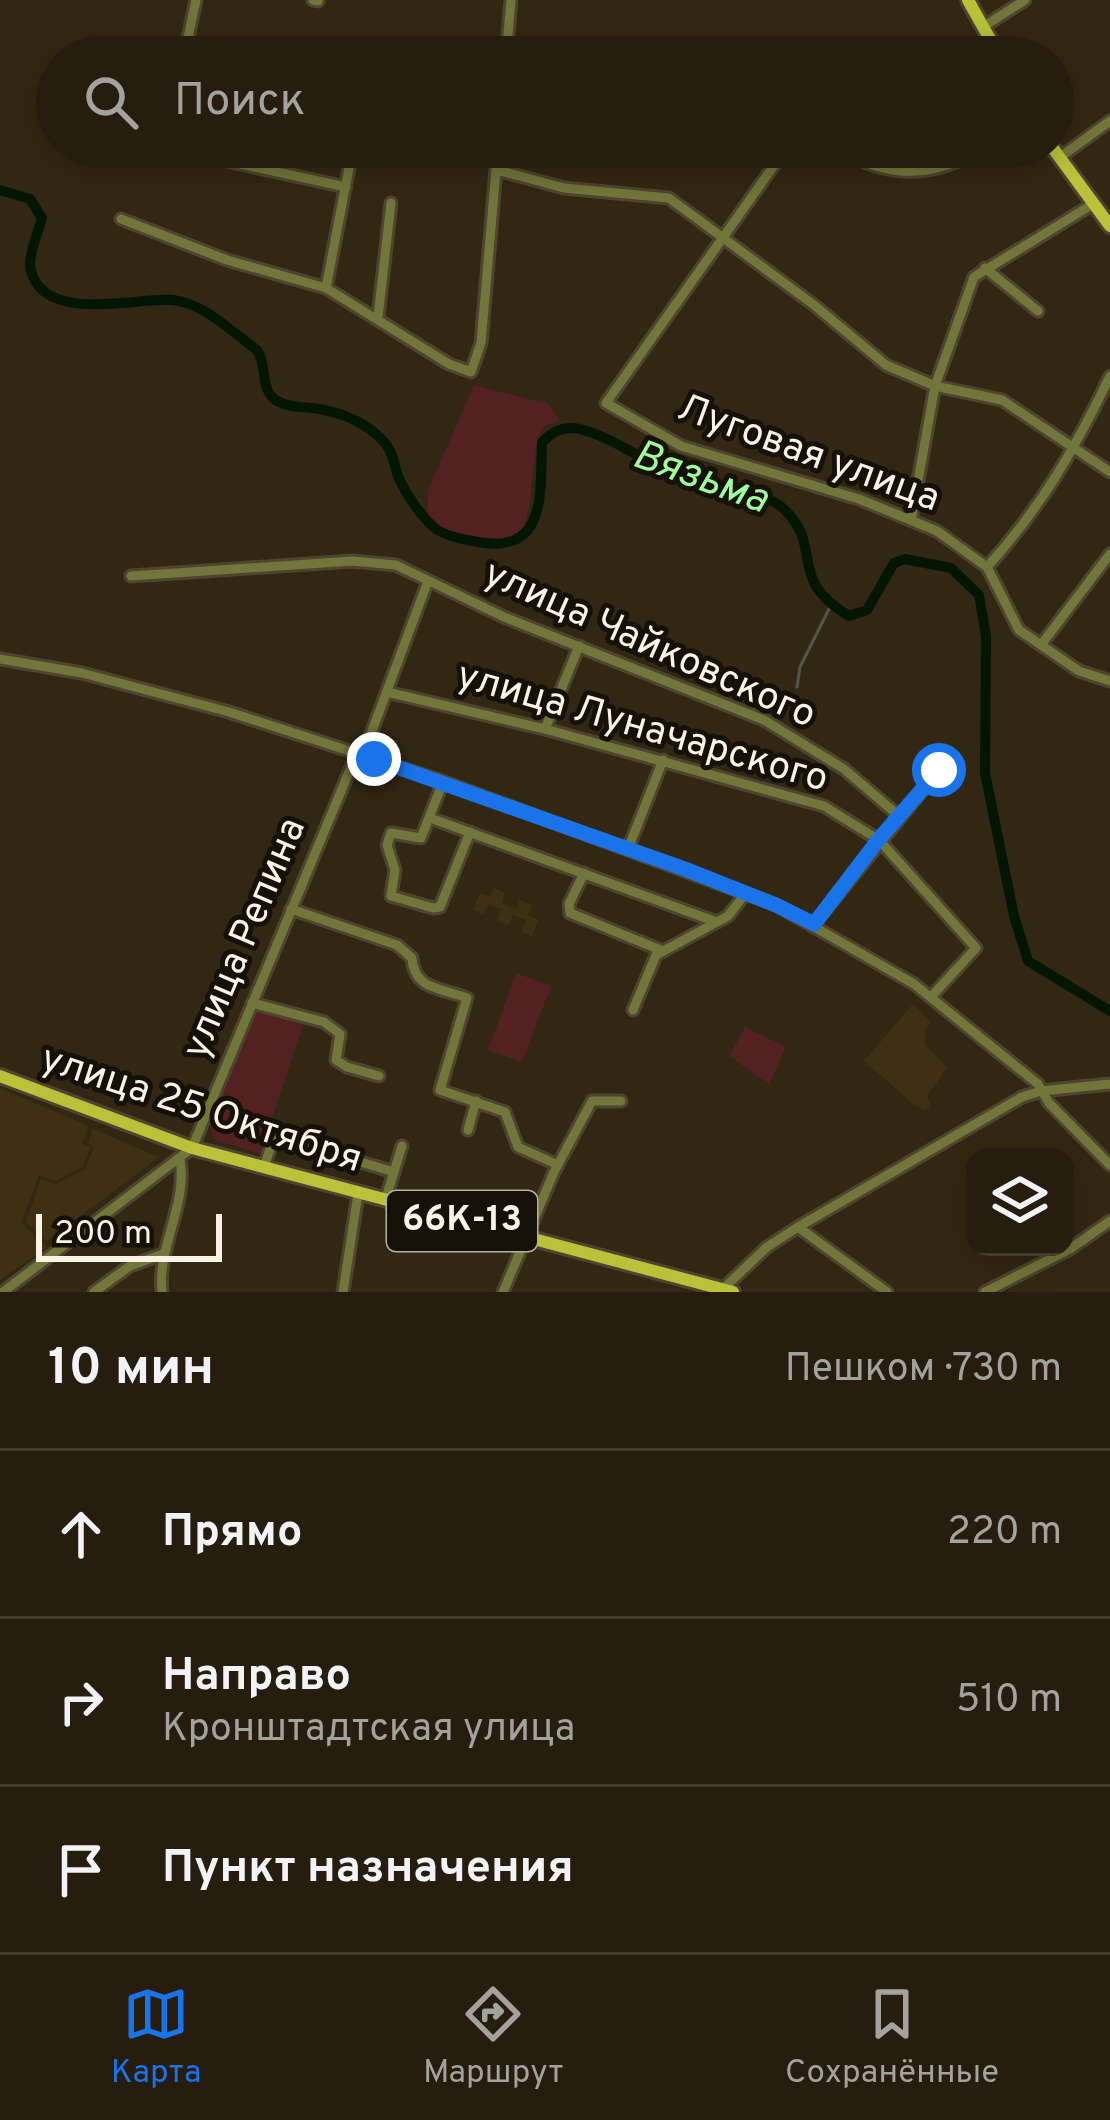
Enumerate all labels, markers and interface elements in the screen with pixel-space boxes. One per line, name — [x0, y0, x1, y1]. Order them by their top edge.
search box — [36, 36, 1074, 168]
icon: search — [78, 69, 144, 135]
text: Поиск — [174, 74, 305, 131]
street label: Луговая улица — [670, 385, 946, 525]
water label: Вязьма — [625, 430, 775, 528]
street label: улица Чайковского — [475, 551, 823, 741]
street label: улица Луначарского — [451, 653, 833, 805]
route end — [347, 732, 401, 786]
route start — [912, 743, 966, 797]
street label: улица Репина — [173, 811, 319, 1067]
street label: улица 25 Октября — [34, 1036, 368, 1186]
map controls — [966, 1148, 1074, 1256]
button: layers — [966, 1148, 1074, 1256]
road number: 66К-13 — [387, 1191, 537, 1251]
scale bar — [36, 1208, 222, 1261]
text: 200 m — [54, 1214, 152, 1256]
text: 10 мин — [48, 1338, 214, 1403]
text: Пешком · 730 m — [785, 1346, 1062, 1395]
icon: ahead — [48, 1501, 114, 1567]
text: Прямо — [162, 1505, 303, 1562]
text: 220 m — [947, 1509, 1062, 1558]
text: Направо — [162, 1649, 351, 1706]
icon: right — [48, 1669, 114, 1735]
text: 510 m — [956, 1677, 1062, 1726]
text: Кронштадтская улица — [162, 1706, 575, 1755]
icon: arrive — [48, 1837, 114, 1903]
text: Пункт назначения — [162, 1841, 574, 1898]
tab: Карта — [111, 1981, 201, 2095]
tab: Маршрут — [423, 1981, 563, 2095]
tab: Сохранённые — [785, 1981, 999, 2095]

